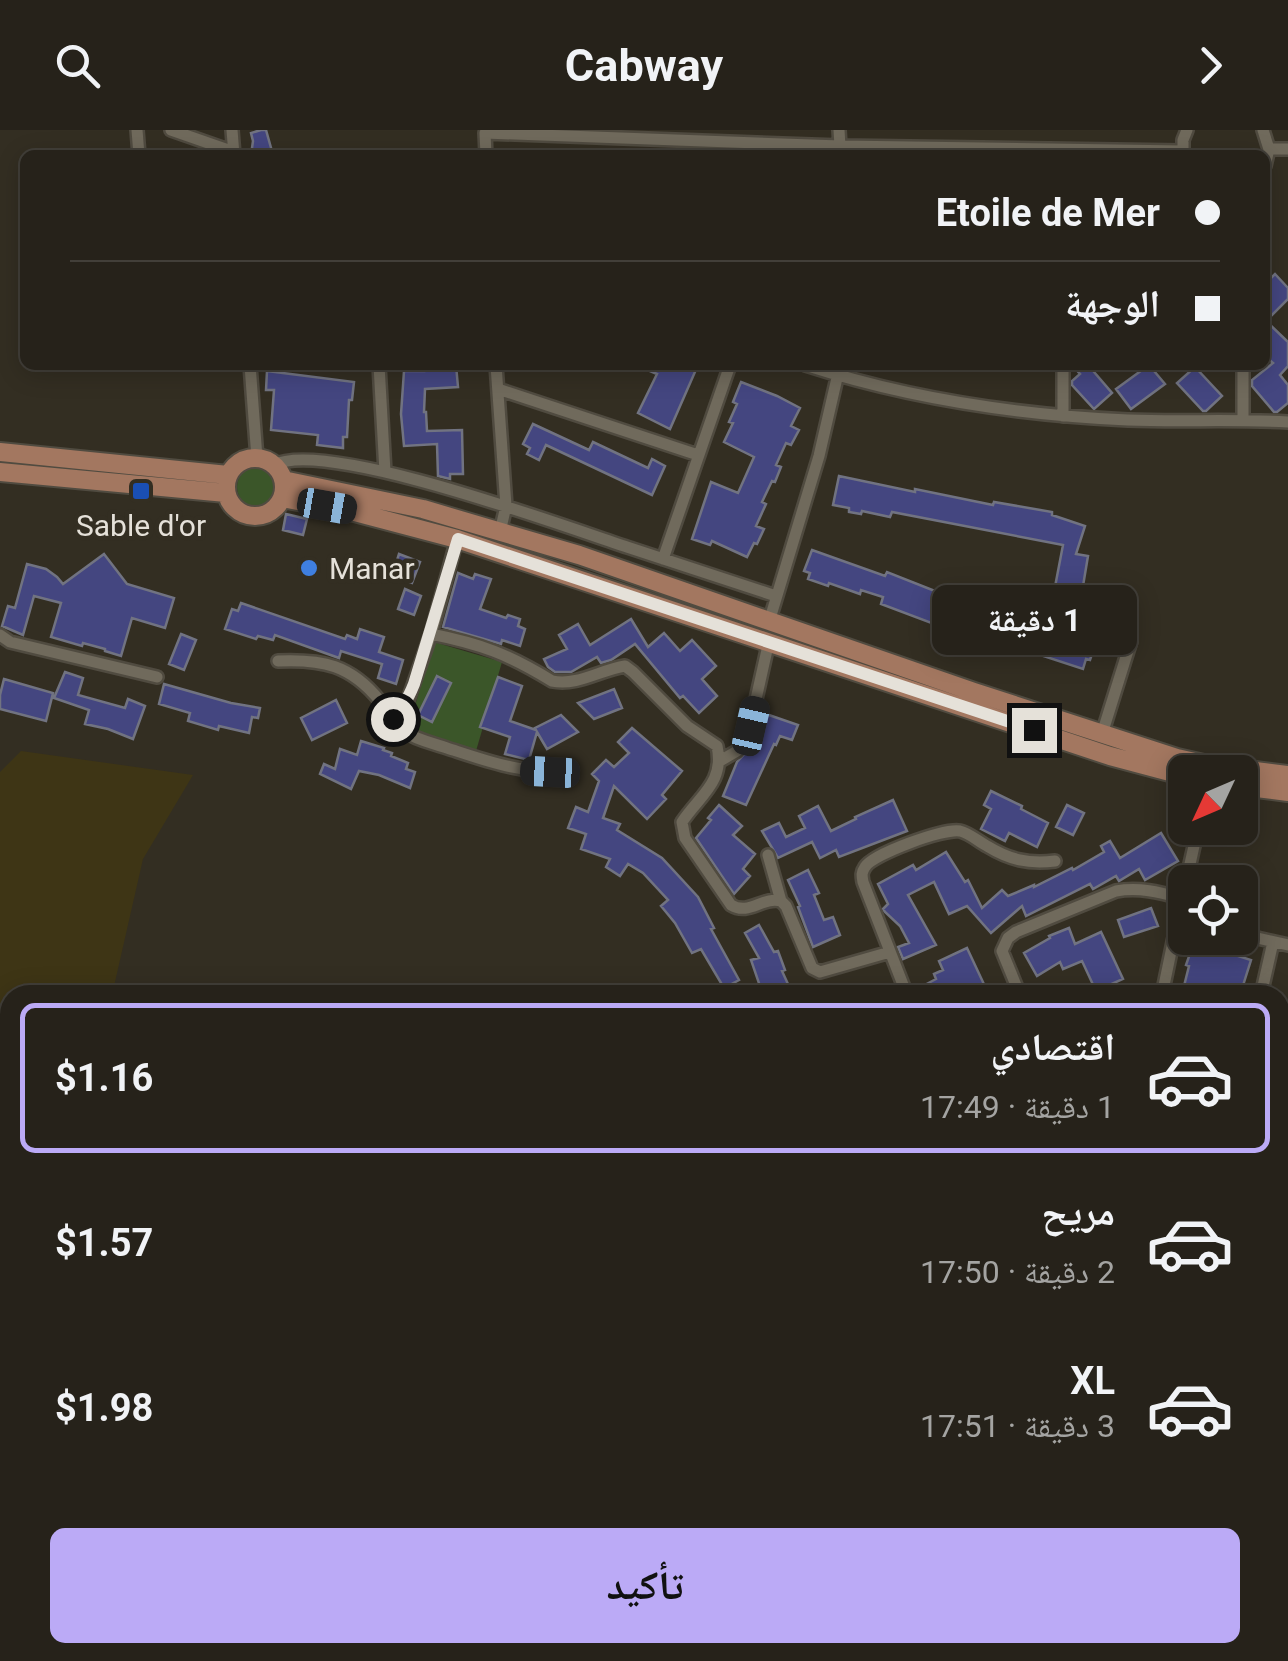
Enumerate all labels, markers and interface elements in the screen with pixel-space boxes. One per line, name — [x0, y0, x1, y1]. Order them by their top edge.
icon: search — [50, 38, 105, 93]
icon: forward — [1183, 38, 1238, 93]
text: Cabway — [565, 39, 723, 92]
text: Etoile de Mer — [936, 191, 1160, 235]
text: الوجهة — [1065, 282, 1160, 326]
marker: Sable d'or — [130, 480, 152, 502]
car — [295, 486, 359, 526]
place label: Sable d'or — [76, 508, 206, 543]
place label: Manar — [329, 551, 415, 586]
marker: Manar — [298, 557, 320, 579]
callout: 1 دقيقة — [932, 585, 1136, 655]
text: 1 دقيقة — [988, 601, 1081, 639]
car — [730, 693, 772, 759]
route start — [371, 697, 416, 742]
route end — [1012, 708, 1057, 753]
car — [519, 755, 581, 789]
north arrow — [1168, 755, 1258, 845]
map controls — [1168, 755, 1258, 955]
button: locate — [1168, 865, 1258, 955]
text: اقتصادي — [991, 1025, 1115, 1069]
icon: car — [1145, 1033, 1235, 1123]
text: $1.16 — [55, 1056, 153, 1100]
text: 1 دقيقة · 17:49 — [920, 1088, 1115, 1126]
text: مريح — [1041, 1190, 1115, 1234]
icon: car — [1145, 1198, 1235, 1288]
text: $1.57 — [55, 1221, 153, 1265]
text: 2 دقيقة · 17:50 — [920, 1253, 1115, 1291]
text: XL — [1070, 1359, 1115, 1403]
icon: car — [1145, 1363, 1235, 1453]
text: $1.98 — [55, 1386, 153, 1430]
text: 3 دقيقة · 17:51 — [920, 1407, 1115, 1445]
button: تأكيد — [50, 1528, 1240, 1643]

